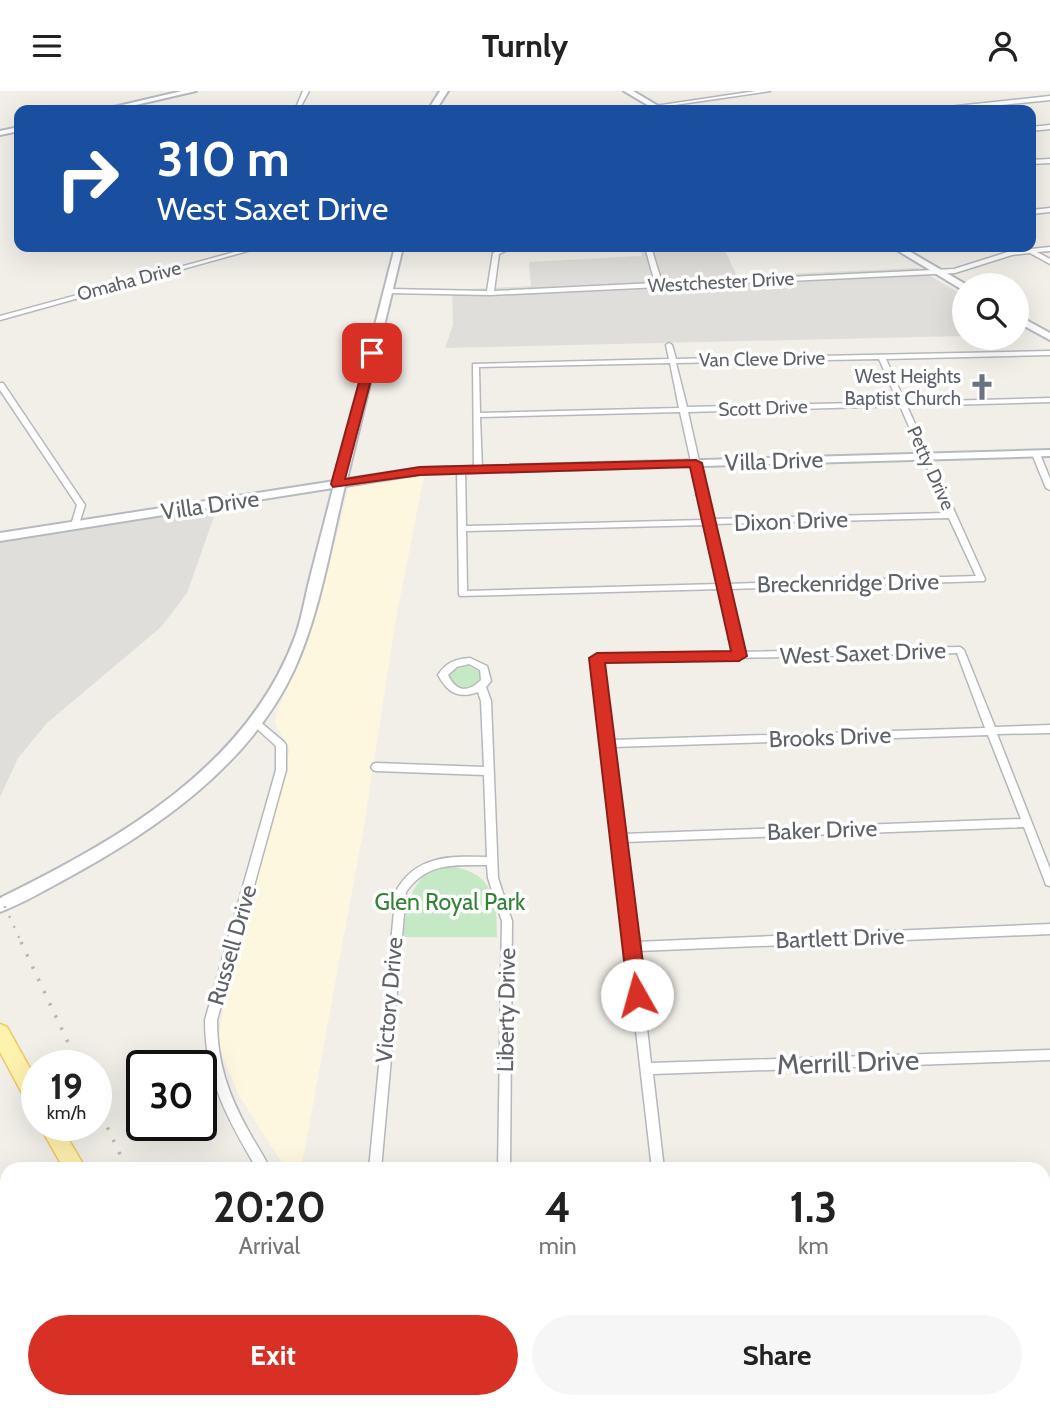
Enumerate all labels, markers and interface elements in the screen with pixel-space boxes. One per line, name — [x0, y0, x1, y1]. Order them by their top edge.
text: Turnly — [482, 26, 568, 65]
icon: menu — [28, 27, 66, 65]
icon: person — [984, 27, 1022, 65]
text: 310 m — [157, 129, 290, 188]
icon: right — [42, 133, 133, 224]
text: West Saxet Drive — [157, 189, 388, 228]
street label: Omaha Drive — [75, 256, 184, 306]
street label: Westchester Drive — [647, 267, 795, 297]
map controls — [952, 273, 1029, 350]
button: search — [952, 273, 1029, 350]
pin — [342, 323, 402, 383]
icon: arrive — [353, 334, 391, 372]
street label: Van Cleve Drive — [699, 346, 826, 372]
place label: West Heights Baptist Church — [844, 365, 961, 410]
church icon: West Heights Baptist Church — [967, 372, 997, 402]
street label: Scott Drive — [718, 395, 808, 421]
street label: Petty Drive — [902, 422, 960, 514]
street label: Villa Drive — [724, 445, 824, 477]
street label: Villa Drive — [159, 484, 261, 526]
street label: Dixon Drive — [733, 505, 849, 537]
street label: Breckenridge Drive — [757, 567, 940, 599]
street label: West Saxet Drive — [779, 636, 947, 670]
street label: Brooks Drive — [768, 721, 892, 753]
street label: Baker Drive — [766, 814, 878, 846]
street label: Russell Drive — [201, 881, 263, 1009]
park label: Glen Royal Park — [375, 888, 526, 916]
street label: Bartlett Drive — [775, 922, 905, 954]
street label: Victory Drive — [370, 936, 408, 1064]
street label: Liberty Drive — [491, 947, 521, 1072]
position arrow — [600, 958, 674, 1032]
street label: Merrill Drive — [776, 1043, 920, 1081]
speed limit sign: 30 — [126, 1050, 217, 1141]
text: 19 — [50, 1065, 83, 1108]
text: km/h — [47, 1102, 86, 1124]
text: 20:20 — [213, 1181, 326, 1233]
text: 4 — [545, 1181, 571, 1233]
text: 1.3 — [790, 1181, 837, 1233]
text: Arrival — [239, 1232, 300, 1260]
text: min — [539, 1232, 577, 1260]
text: km — [798, 1232, 829, 1260]
button: Exit — [28, 1315, 518, 1395]
button: Share — [532, 1315, 1022, 1395]

